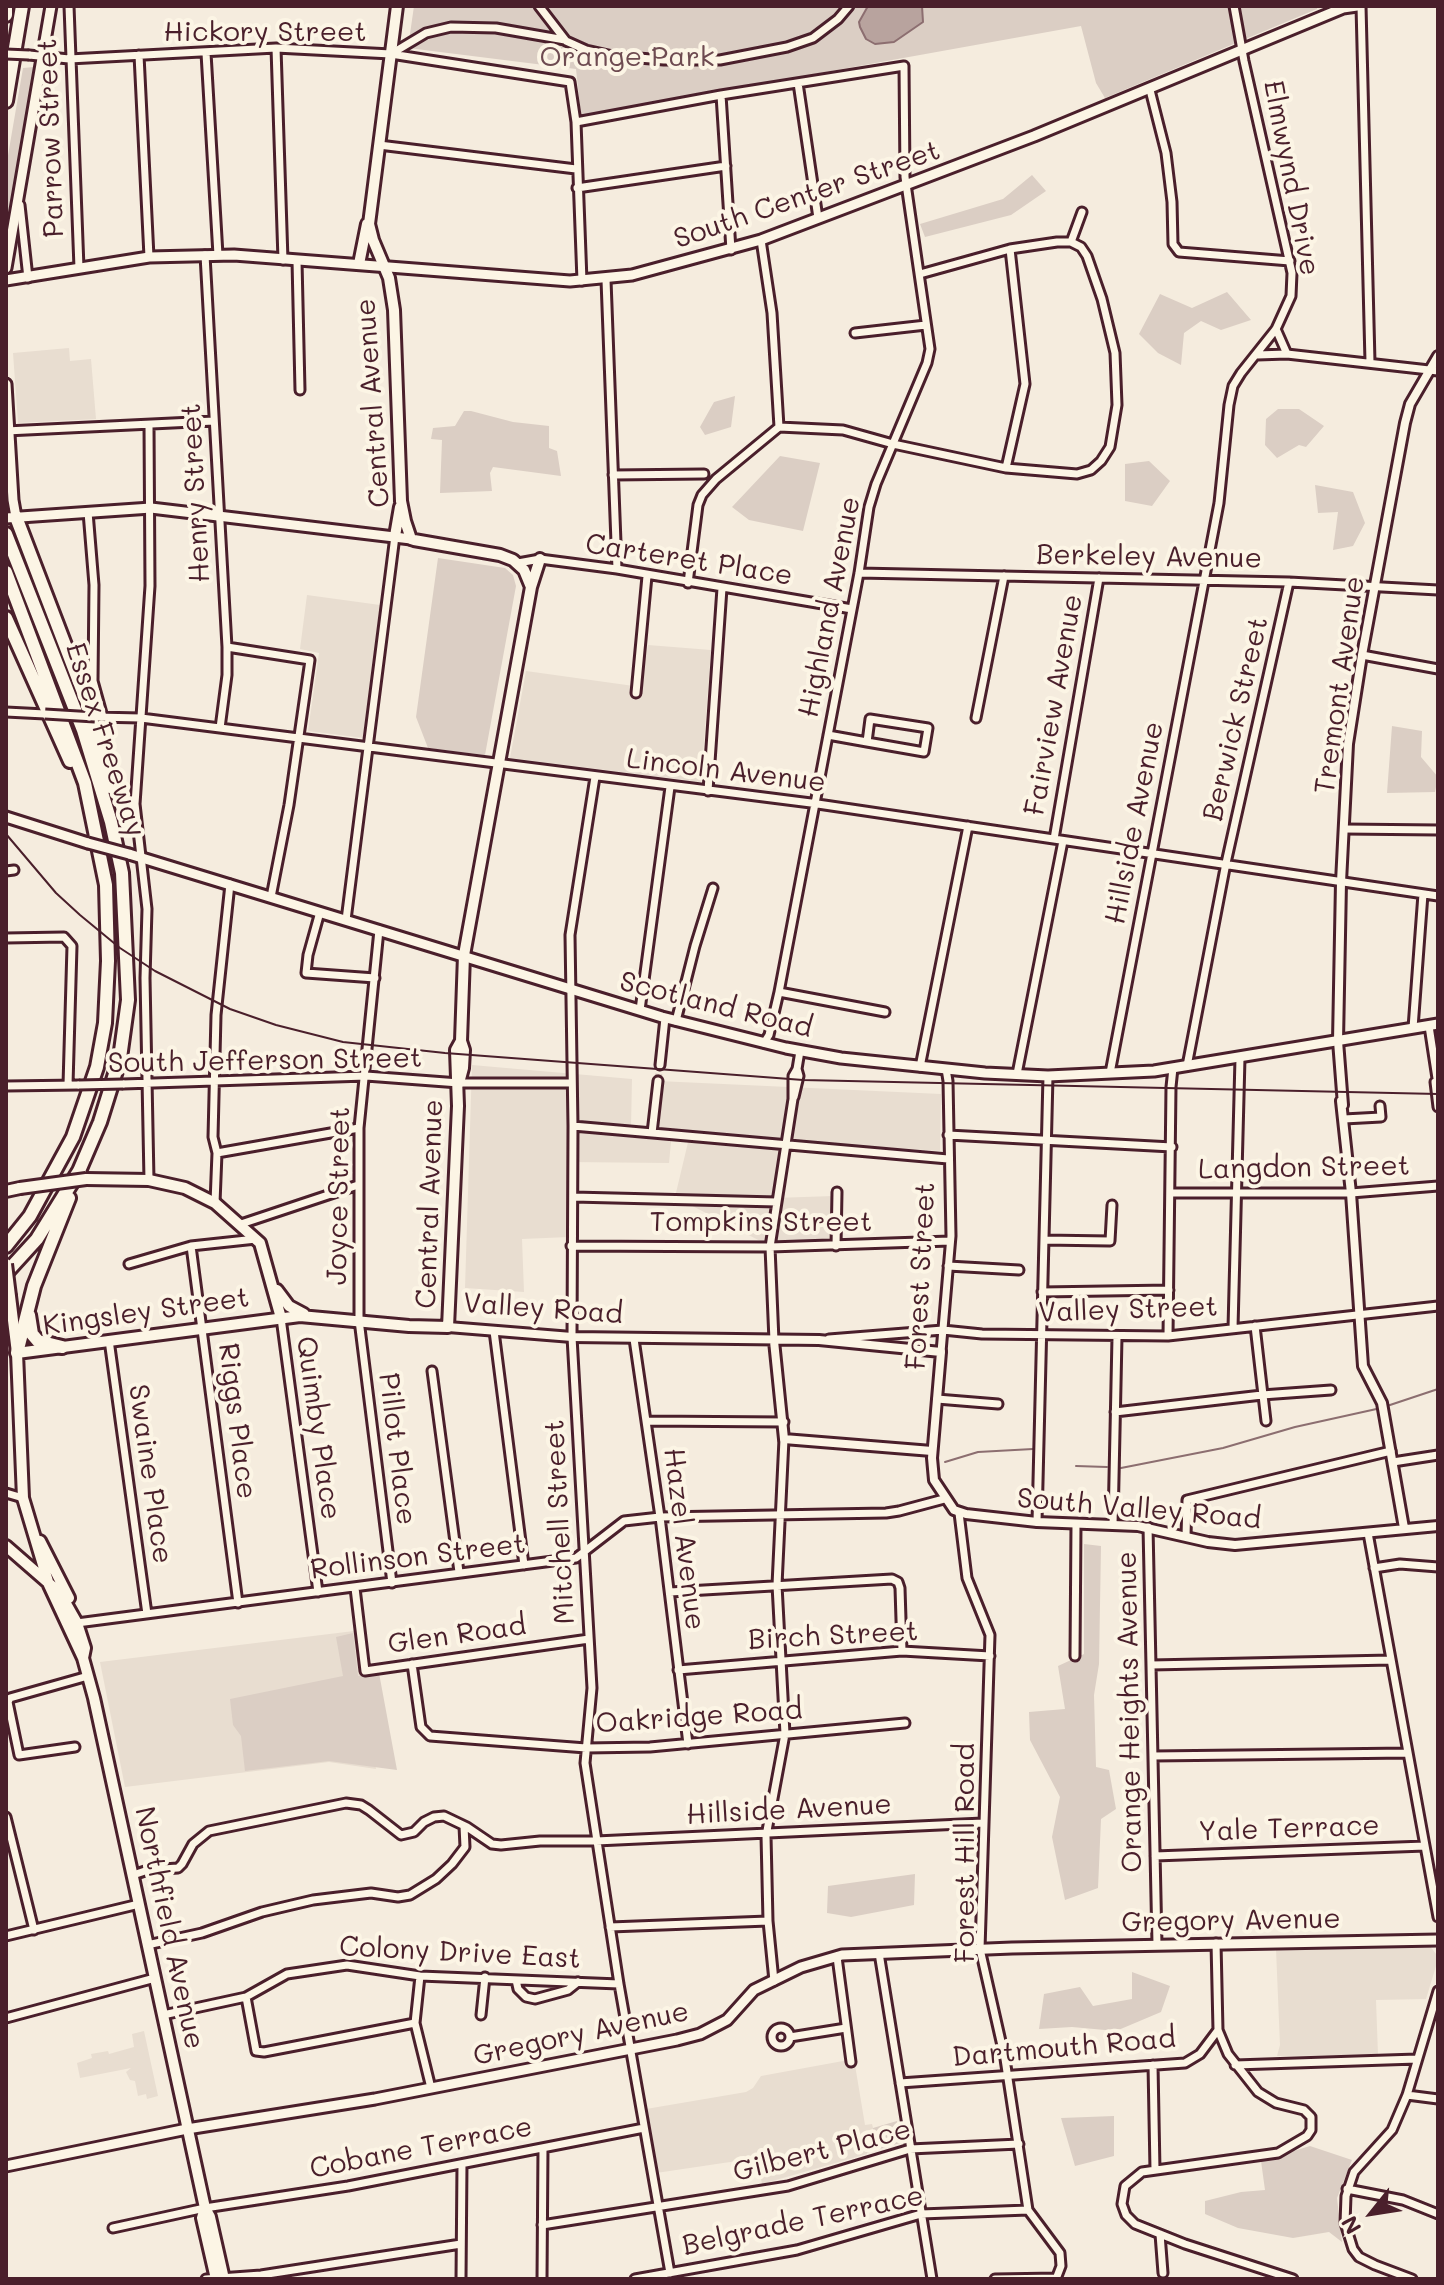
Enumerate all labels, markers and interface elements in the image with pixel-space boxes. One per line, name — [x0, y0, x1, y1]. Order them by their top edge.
street label: Hickory Street — [163, 15, 367, 49]
street label: Parrow Street — [31, 38, 71, 238]
park label: Orange Park — [539, 40, 715, 74]
street label: Elmwynd Drive — [1256, 78, 1326, 278]
street label: South Center Street — [669, 134, 945, 256]
street label: Central Avenue — [349, 297, 397, 509]
street label: Henry Street — [175, 402, 217, 584]
street label: Highland Avenue — [792, 494, 868, 720]
street label: Carteret Place — [583, 527, 795, 593]
street label: Berkeley Avenue — [1036, 538, 1262, 576]
street label: Tremont Avenue — [1308, 574, 1372, 796]
street label: Fairview Avenue — [1018, 592, 1090, 818]
street label: Berwick Street — [1196, 614, 1276, 824]
street label: Essex Freeway — [58, 639, 152, 841]
street label: Hillside Avenue — [1099, 719, 1171, 927]
street label: Lincoln Avenue — [625, 742, 827, 800]
street label: Scotland Road — [616, 965, 816, 1045]
street label: South Jefferson Street — [108, 1041, 422, 1081]
street label: Central Avenue — [410, 1099, 450, 1309]
street label: Joyce Street — [321, 1106, 357, 1286]
street label: Langdon Street — [1198, 1149, 1410, 1187]
street label: Forest Street — [899, 1181, 943, 1371]
street label: Tompkins Street — [650, 1205, 872, 1239]
street label: Kingsley Street — [41, 1281, 251, 1343]
street label: Valley Road — [462, 1287, 624, 1331]
street label: Valley Street — [1038, 1290, 1218, 1330]
street label: Quimby Place — [289, 1334, 347, 1522]
street label: Riggs Place — [211, 1341, 263, 1501]
street label: Pillot Place — [371, 1371, 423, 1527]
street label: Swaine Place — [121, 1382, 179, 1566]
street label: Mitchell Street — [538, 1419, 582, 1625]
street label: Hazel Avenue — [656, 1446, 712, 1632]
street label: South Valley Road — [1016, 1482, 1262, 1536]
street label: Rollinson Street — [309, 1527, 527, 1587]
street label: Orange Heights Avenue — [1110, 1551, 1150, 1873]
street label: Glen Road — [386, 1609, 528, 1661]
street label: Birch Street — [747, 1615, 919, 1657]
street label: Oakridge Road — [595, 1693, 803, 1741]
street label: Forest Hill Road — [948, 1743, 982, 1963]
street label: Hillside Avenue — [685, 1788, 893, 1832]
street label: Northfield Avenue — [127, 1804, 211, 2052]
street label: Yale Terrace — [1198, 1809, 1380, 1849]
street label: Gregory Avenue — [1121, 1902, 1341, 1940]
street label: Colony Drive East — [338, 1930, 582, 1976]
street label: Gregory Avenue — [470, 1995, 692, 2073]
street label: Dartmouth Road — [951, 2021, 1177, 2075]
street label: Cobane Terrace — [307, 2110, 535, 2186]
street label: Gilbert Place — [730, 2113, 914, 2189]
north arrow — [1332, 2173, 1412, 2253]
street label: Belgrade Terrace — [679, 2179, 927, 2263]
text: N — [1334, 2211, 1368, 2240]

